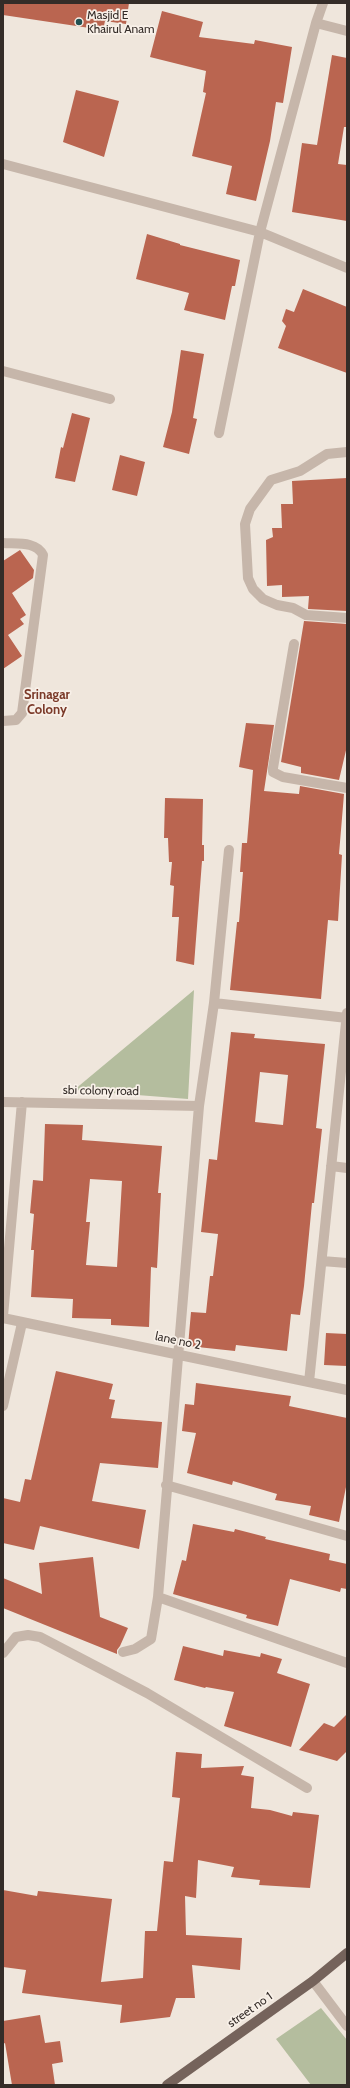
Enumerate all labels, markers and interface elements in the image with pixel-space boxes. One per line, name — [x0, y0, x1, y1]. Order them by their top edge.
place label: Masjid E Khairul Anam — [87, 8, 155, 36]
marker: Masjid E Khairul Anam — [74, 17, 84, 27]
district label: Srinagar Colony — [24, 687, 70, 718]
street label: sbi colony road — [63, 1083, 139, 1099]
street label: lane no 2 — [154, 1329, 202, 1353]
street label: street no 1 — [225, 1989, 275, 2031]

